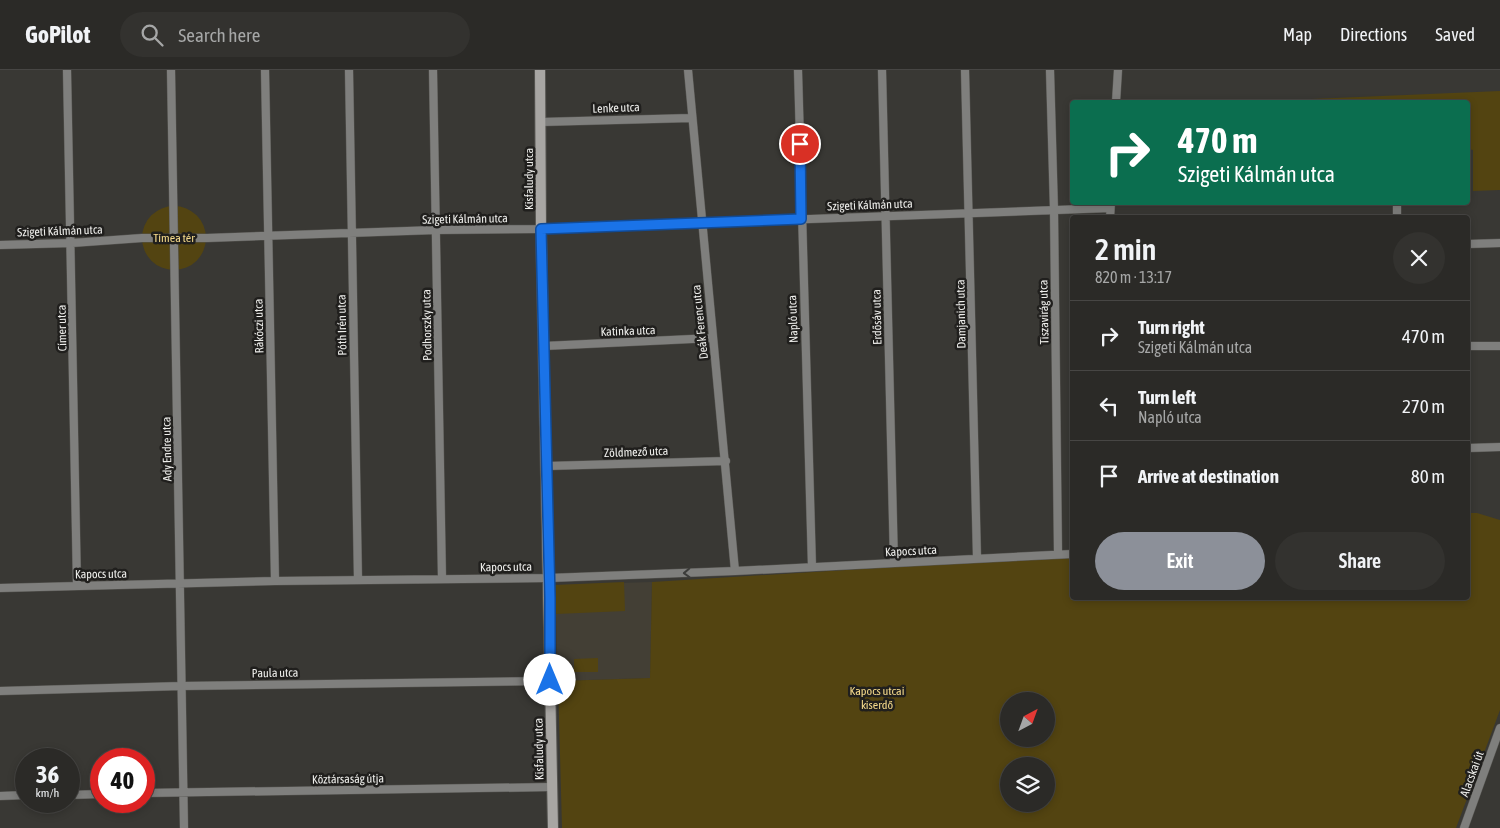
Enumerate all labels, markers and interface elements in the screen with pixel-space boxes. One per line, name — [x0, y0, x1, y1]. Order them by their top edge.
search box — [120, 12, 470, 57]
text: GoPilot — [25, 21, 90, 48]
icon: search — [138, 21, 166, 49]
text: Search here — [178, 24, 260, 46]
text: Map — [1283, 24, 1312, 45]
text: Directions — [1340, 24, 1407, 45]
text: Saved — [1435, 24, 1475, 45]
street label: Lenke utca — [592, 100, 640, 116]
icon: right — [1095, 120, 1160, 185]
text: 470 m — [1178, 120, 1257, 160]
pin — [779, 123, 821, 165]
icon: arrive — [786, 130, 814, 158]
street label: Kisfaludy utca — [522, 148, 536, 210]
text: Szigeti Kálmán utca — [1178, 161, 1335, 187]
street label: Szigeti Kálmán utca — [827, 197, 913, 213]
street label: Szigeti Kálmán utca — [422, 211, 508, 227]
street label: Szigeti Kálmán utca — [17, 223, 103, 239]
park label: Tímea tér — [153, 231, 195, 245]
text: 2 min — [1095, 232, 1156, 266]
button: close — [1393, 232, 1445, 284]
text: 820 m · 13:17 — [1095, 268, 1172, 286]
street label: Damjanich utca — [953, 279, 969, 349]
street label: Tiszavirág utca — [1036, 280, 1052, 344]
street label: Deák Ferenc utca — [689, 284, 711, 360]
street label: Podhorszky utca — [419, 289, 435, 361]
street label: Erdősáv utca — [870, 289, 884, 345]
street label: Póth Irén utca — [334, 294, 350, 356]
street label: Napló utca — [785, 295, 801, 343]
street label: Rákóczi utca — [252, 299, 266, 353]
street label: Címer utca — [55, 305, 69, 351]
text: Turn right — [1138, 316, 1205, 338]
icon: right — [1095, 322, 1123, 350]
street label: Katinka utca — [600, 323, 656, 339]
text: 470 m — [1402, 325, 1445, 347]
text: Szigeti Kálmán utca — [1138, 338, 1252, 356]
text: Turn left — [1138, 386, 1196, 408]
icon: left — [1095, 392, 1123, 420]
text: 270 m — [1402, 395, 1445, 417]
text: Napló utca — [1138, 408, 1202, 426]
street label: Ady Endre utca — [159, 417, 175, 481]
street label: Zöldmező utca — [604, 444, 668, 460]
icon: arrive — [1095, 462, 1123, 490]
text: Arrive at destination — [1138, 465, 1279, 487]
text: 80 m — [1411, 465, 1445, 487]
button: Exit — [1095, 532, 1265, 590]
button: Share — [1275, 532, 1445, 590]
street label: Kapocs utca — [885, 543, 937, 559]
street label: Kapocs utca — [480, 560, 532, 574]
street label: Kapocs utca — [75, 567, 127, 581]
one-way arrow — [682, 568, 690, 578]
position arrow — [523, 653, 575, 705]
street label: Paula utca — [252, 666, 298, 680]
park label: Kapocs utcai kiserdő — [850, 684, 904, 712]
north arrow — [1000, 692, 1055, 748]
map controls — [1000, 692, 1055, 812]
street label: Kisfaludy utca — [531, 718, 547, 780]
speed limit sign: 40 — [90, 748, 155, 813]
street label: Alacskai út — [1457, 749, 1487, 799]
button: layers — [1000, 757, 1055, 812]
text: 36 — [36, 760, 59, 788]
street label: Köztársaság útja — [312, 771, 384, 787]
text: km/h — [36, 786, 59, 800]

